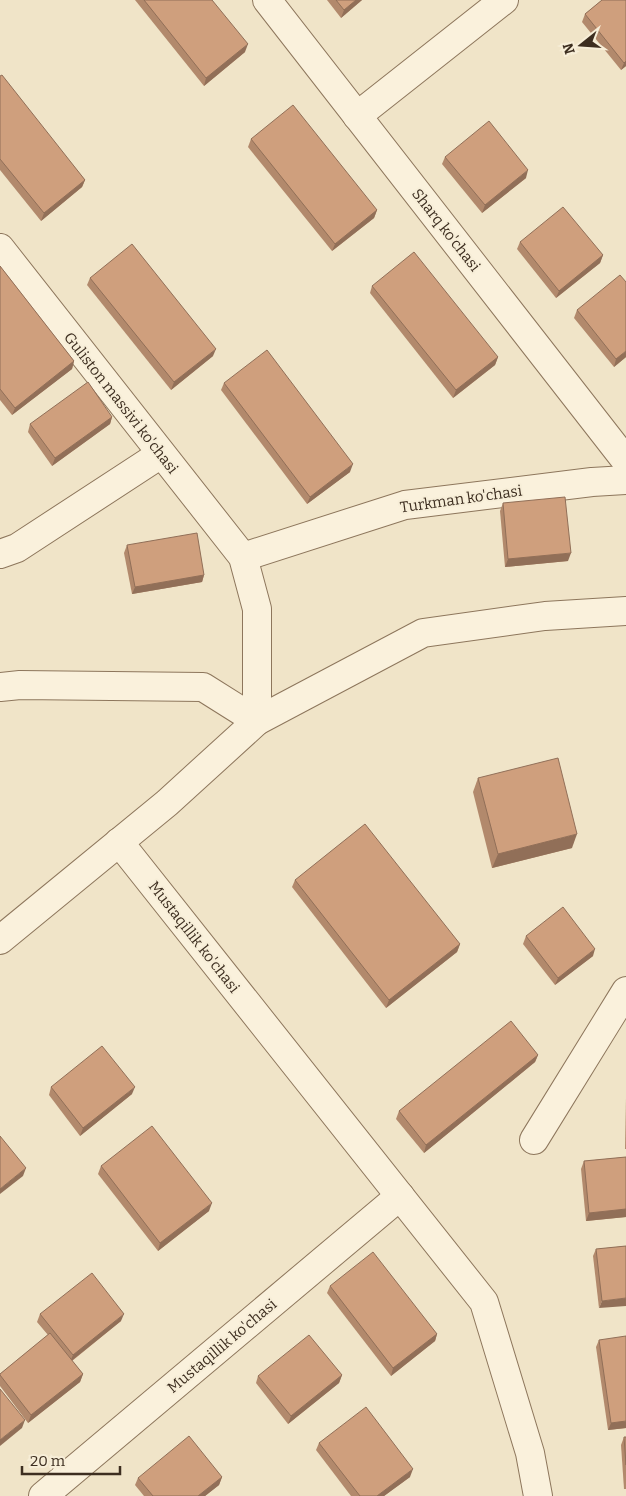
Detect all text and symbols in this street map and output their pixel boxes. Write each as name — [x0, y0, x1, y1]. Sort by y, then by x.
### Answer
north arrow — [556, 20, 606, 70]
text: N — [559, 41, 579, 56]
street label: Sharq ko'chasi — [408, 185, 484, 275]
street label: Guliston massivi ko'chasi — [60, 329, 182, 478]
street label: Turkman ko'chasi — [399, 481, 524, 516]
street label: Mustaqillik ko'chasi — [145, 878, 244, 997]
street label: Mustaqillik ko'chasi — [164, 1295, 281, 1397]
scale bar — [22, 1444, 120, 1476]
text: 20 m — [30, 1452, 66, 1470]

